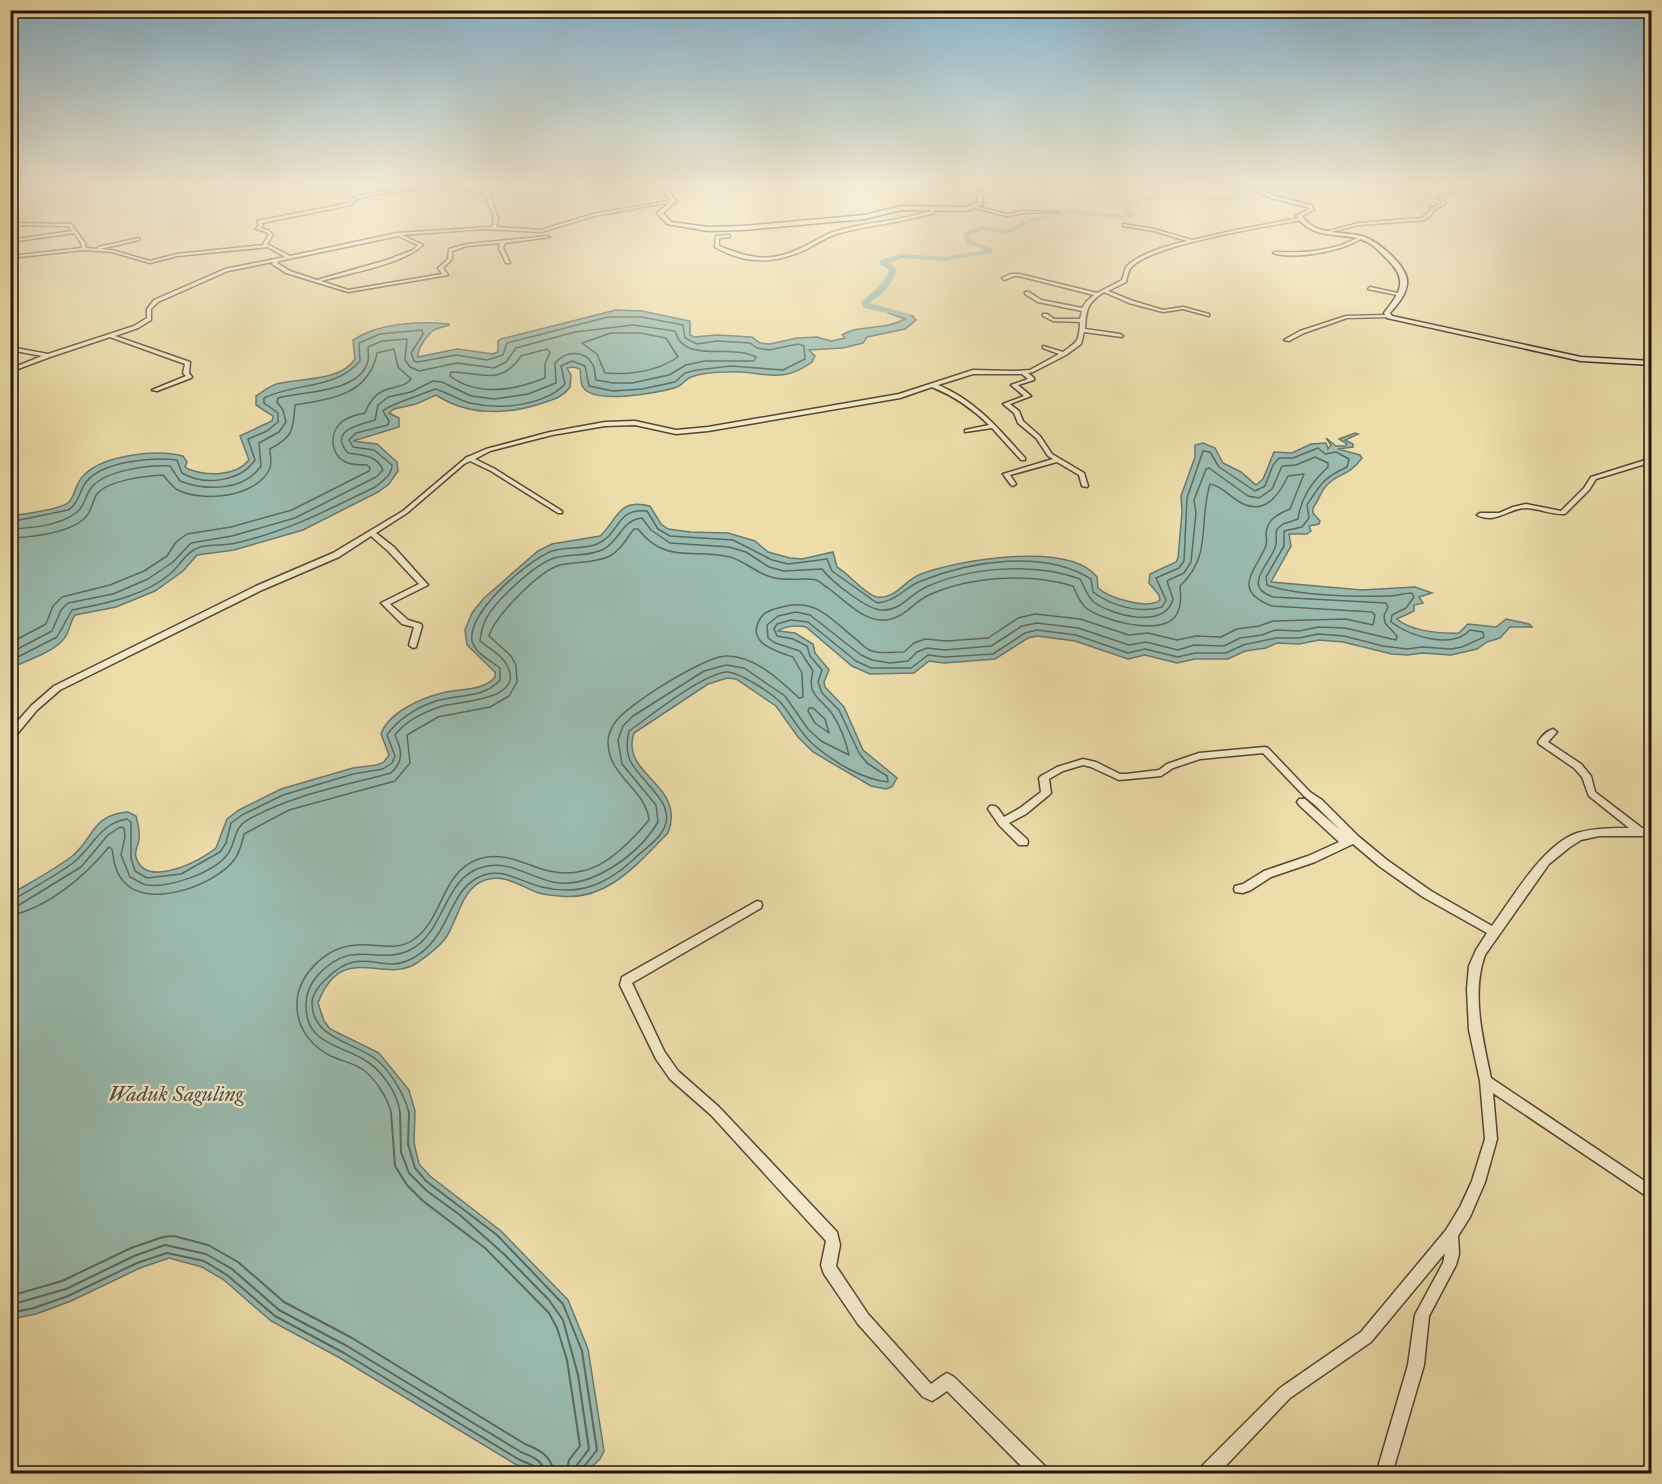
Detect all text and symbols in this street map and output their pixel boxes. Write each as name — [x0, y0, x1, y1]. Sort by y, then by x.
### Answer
water label: Waduk Saguling — [108, 1081, 245, 1107]

